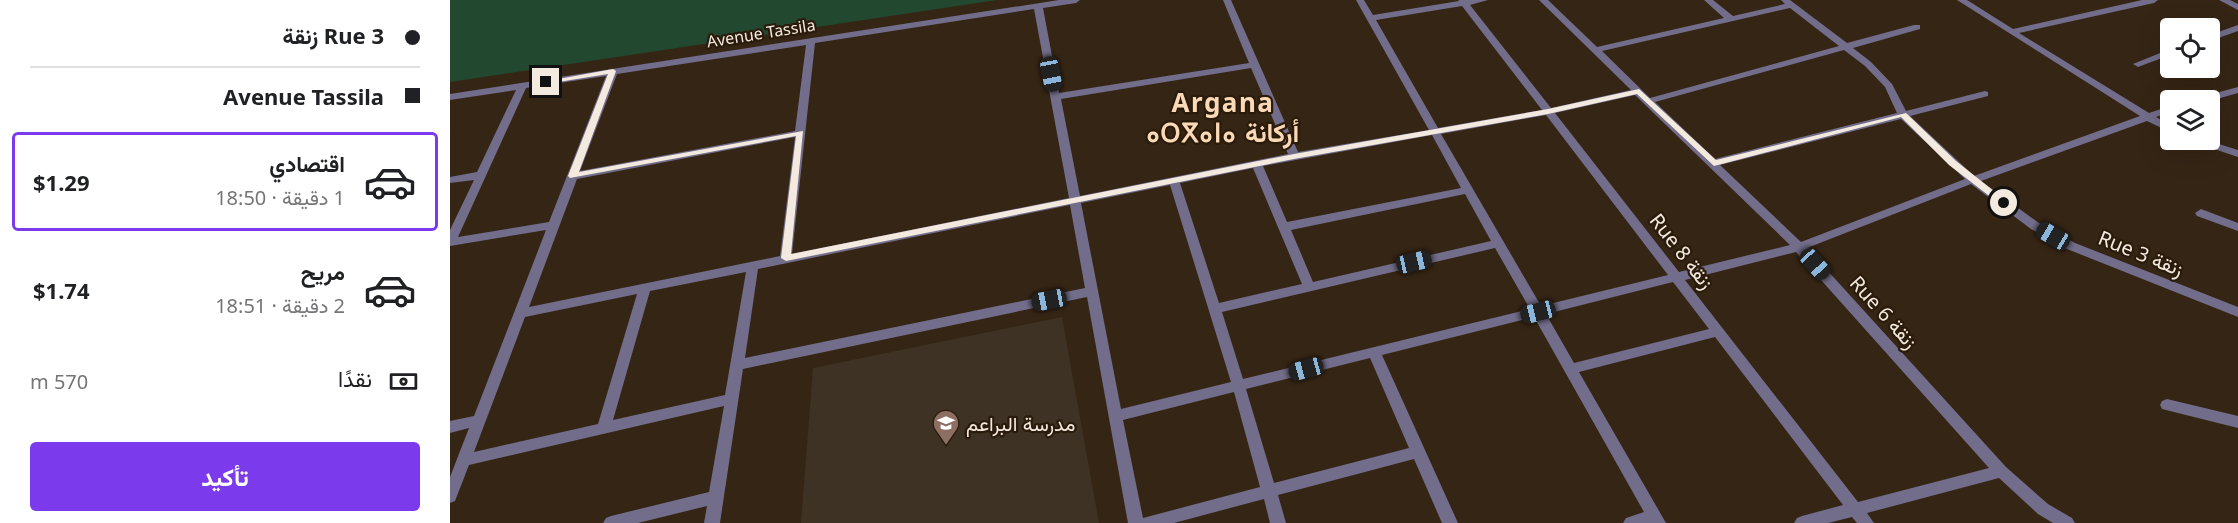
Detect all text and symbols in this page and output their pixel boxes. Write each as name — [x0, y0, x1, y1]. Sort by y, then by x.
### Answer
street label: Avenue Tassila — [705, 14, 817, 52]
map controls — [2160, 18, 2220, 150]
button: locate — [2160, 18, 2220, 78]
text: Rue 3 زنقة — [283, 20, 384, 50]
car — [1039, 55, 1063, 93]
route end — [532, 68, 559, 95]
text: Avenue Tassila — [223, 81, 384, 111]
district label: Argana ⴰⵔⴳⴰⵏⴰ أركانة — [1147, 84, 1299, 150]
button: layers — [2160, 90, 2220, 150]
text: اقتصادي — [269, 148, 345, 178]
icon: car — [363, 155, 417, 209]
text: $1.29 — [33, 167, 90, 197]
text: 1 دقيقة · 18:50 — [215, 184, 345, 211]
route start — [1990, 189, 2017, 216]
street label: Rue 8 زنقة — [1644, 207, 1720, 295]
car — [2033, 219, 2073, 253]
street label: Rue 3 زنقة — [2094, 224, 2188, 282]
car — [1796, 245, 1834, 283]
car — [1394, 249, 1434, 275]
text: مريح — [301, 256, 345, 286]
icon: car — [363, 263, 417, 317]
street label: Rue 6 زنقة — [1844, 270, 1924, 354]
text: $1.74 — [33, 275, 90, 305]
car — [1030, 288, 1068, 312]
text: 2 دقيقة · 18:51 — [215, 292, 345, 319]
car — [1518, 299, 1558, 325]
car — [1286, 356, 1326, 382]
text: نقدًا — [338, 363, 372, 393]
icon: cash — [387, 365, 420, 398]
text: 570 m — [30, 368, 88, 395]
school or university icon: مدرسة البراعم — [931, 408, 961, 446]
place label: مدرسة البراعم — [966, 410, 1075, 437]
button: تأكيد — [30, 442, 420, 511]

